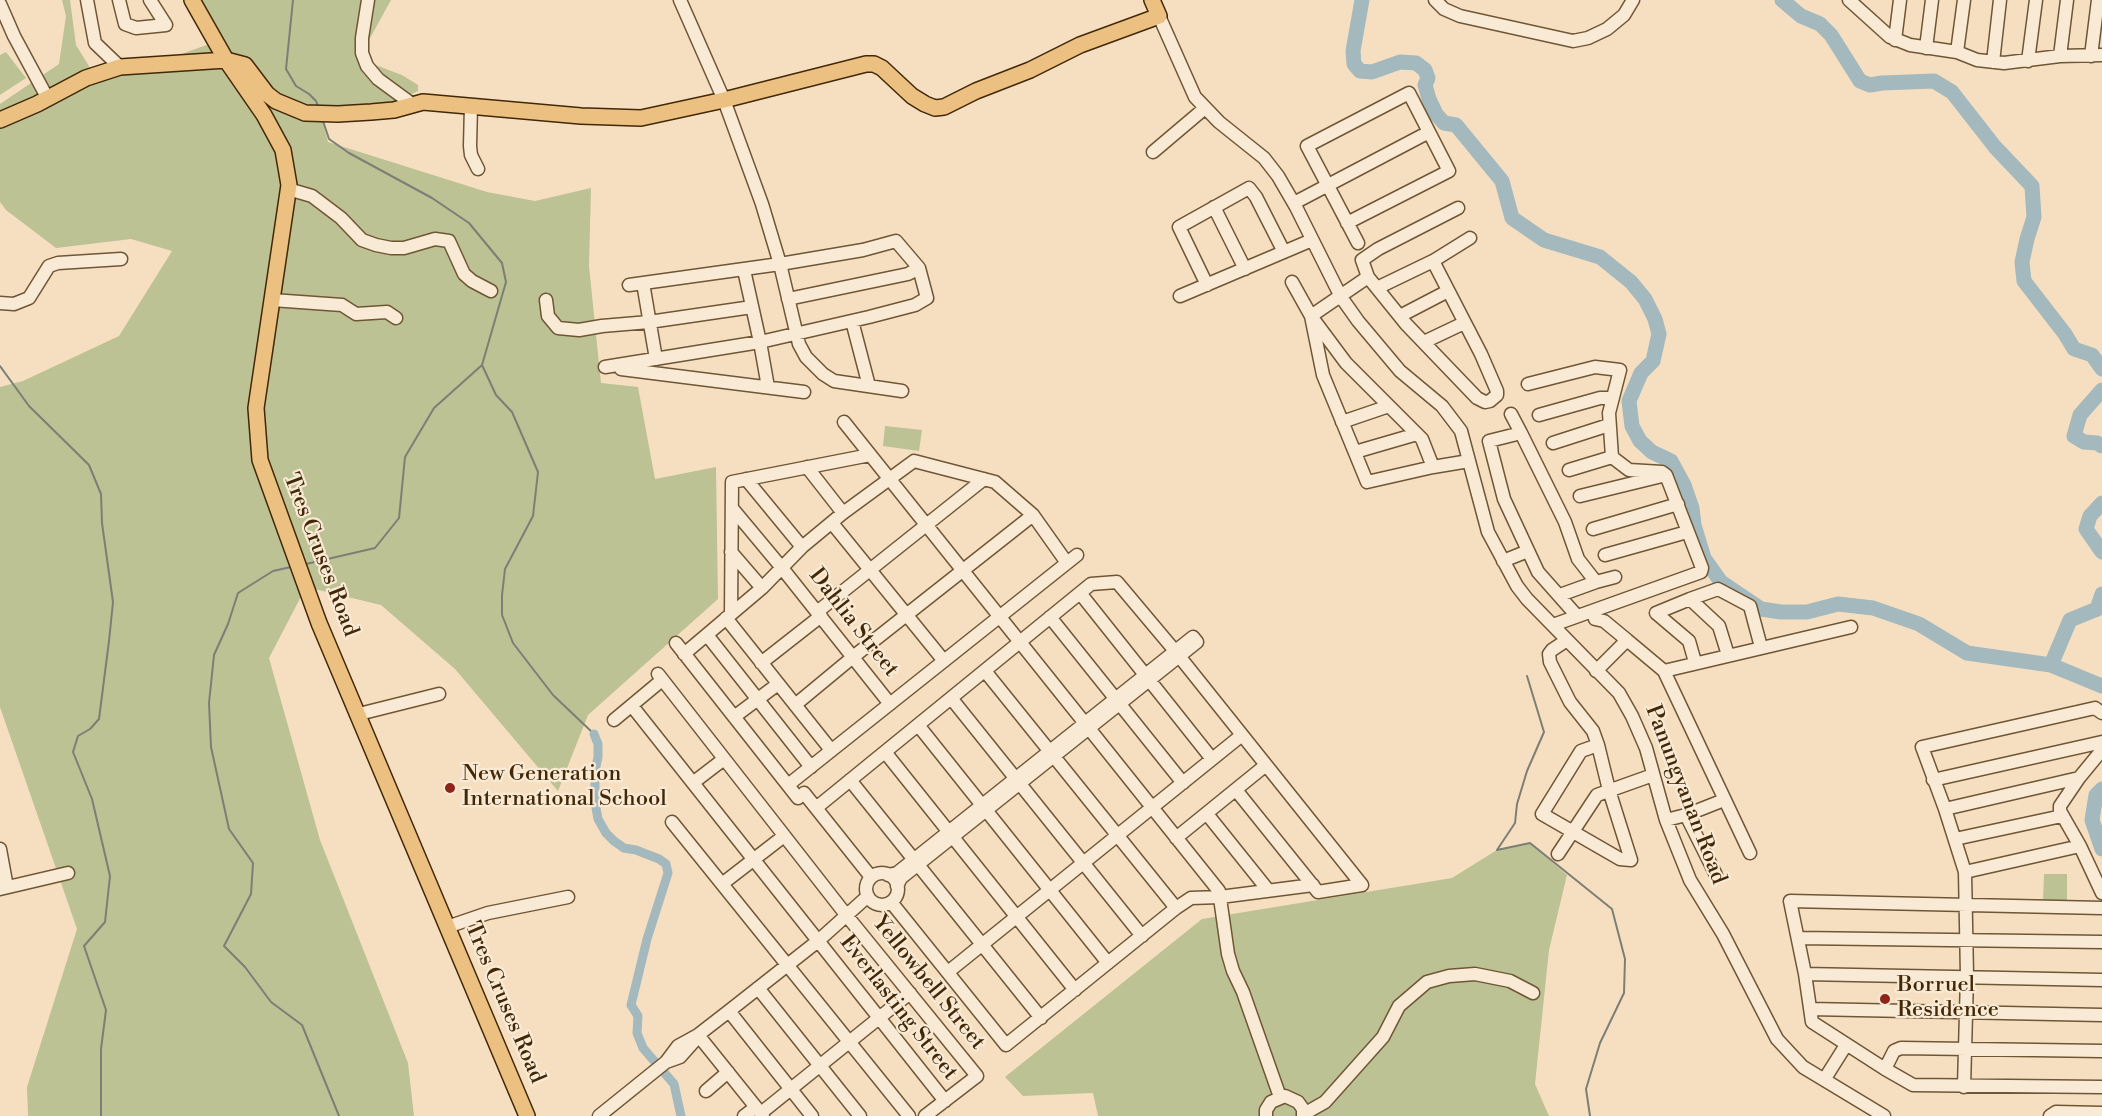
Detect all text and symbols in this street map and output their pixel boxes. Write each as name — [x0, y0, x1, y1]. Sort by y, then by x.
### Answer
street label: Tres Cruses Road — [277, 470, 363, 640]
street label: Dahlia Street — [802, 563, 904, 683]
street label: Panungyanan Road — [1639, 702, 1731, 888]
place label: New Generation International School — [462, 762, 667, 813]
marker: New Generation International School — [443, 781, 457, 795]
street label: Yellowbell Street — [866, 911, 990, 1055]
street label: Tres Cruses Road — [458, 918, 550, 1088]
street label: Everlasting Street — [833, 930, 963, 1086]
place label: Borruel Residence — [1897, 973, 1999, 1024]
marker: Borruel Residence — [1878, 992, 1892, 1006]

